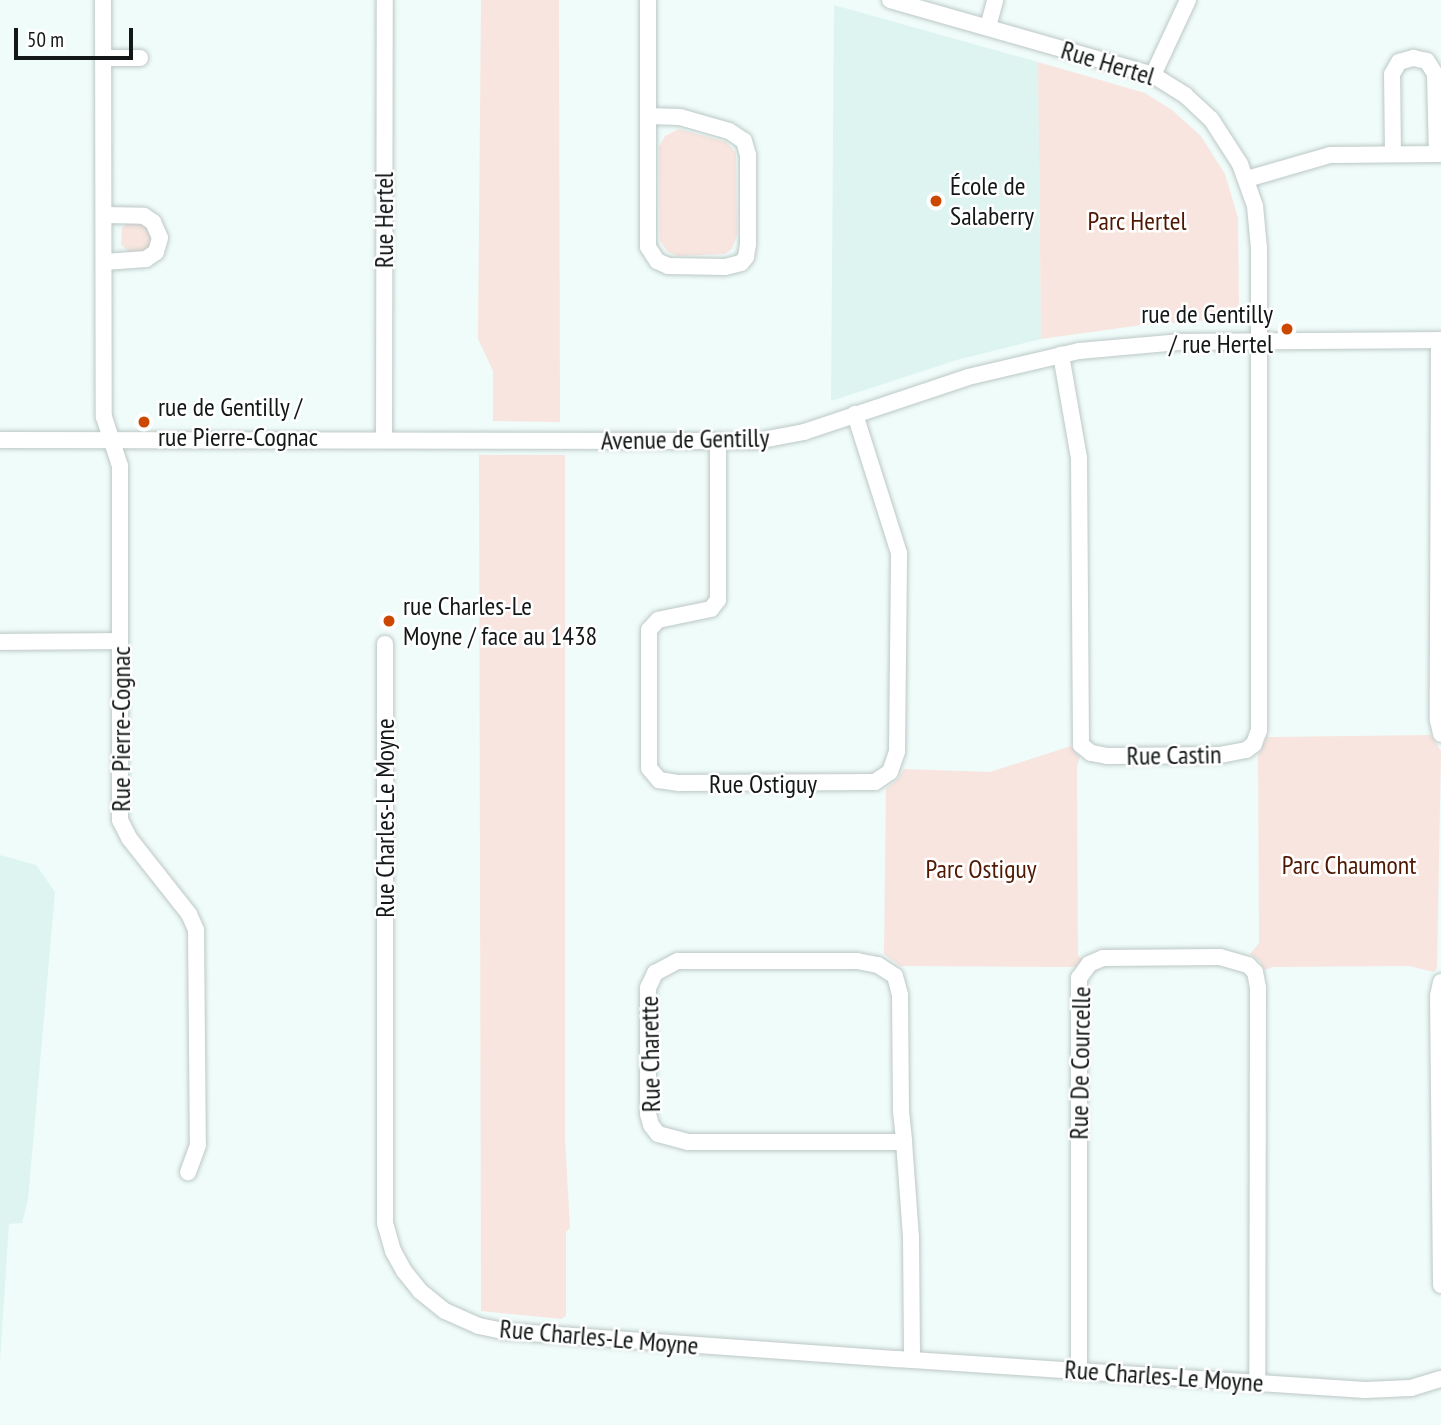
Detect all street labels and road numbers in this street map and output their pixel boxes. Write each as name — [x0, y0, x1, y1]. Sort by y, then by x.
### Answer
street label: Rue Hertel — [1057, 34, 1159, 92]
street label: Rue Hertel — [368, 172, 400, 268]
street label: Avenue de Gentilly — [601, 422, 769, 456]
street label: Rue Pierre-Cognac — [105, 646, 137, 812]
street label: Rue Charles-Le Moyne — [369, 718, 401, 918]
street label: Rue Castin — [1126, 739, 1222, 771]
street label: Rue Ostiguy — [709, 768, 817, 800]
street label: Rue De Courcelle — [1063, 986, 1097, 1140]
street label: Rue Charette — [633, 996, 667, 1112]
street label: Rue Charles-Le Moyne — [498, 1313, 700, 1361]
street label: Rue Charles-Le Moyne — [1063, 1353, 1265, 1399]

